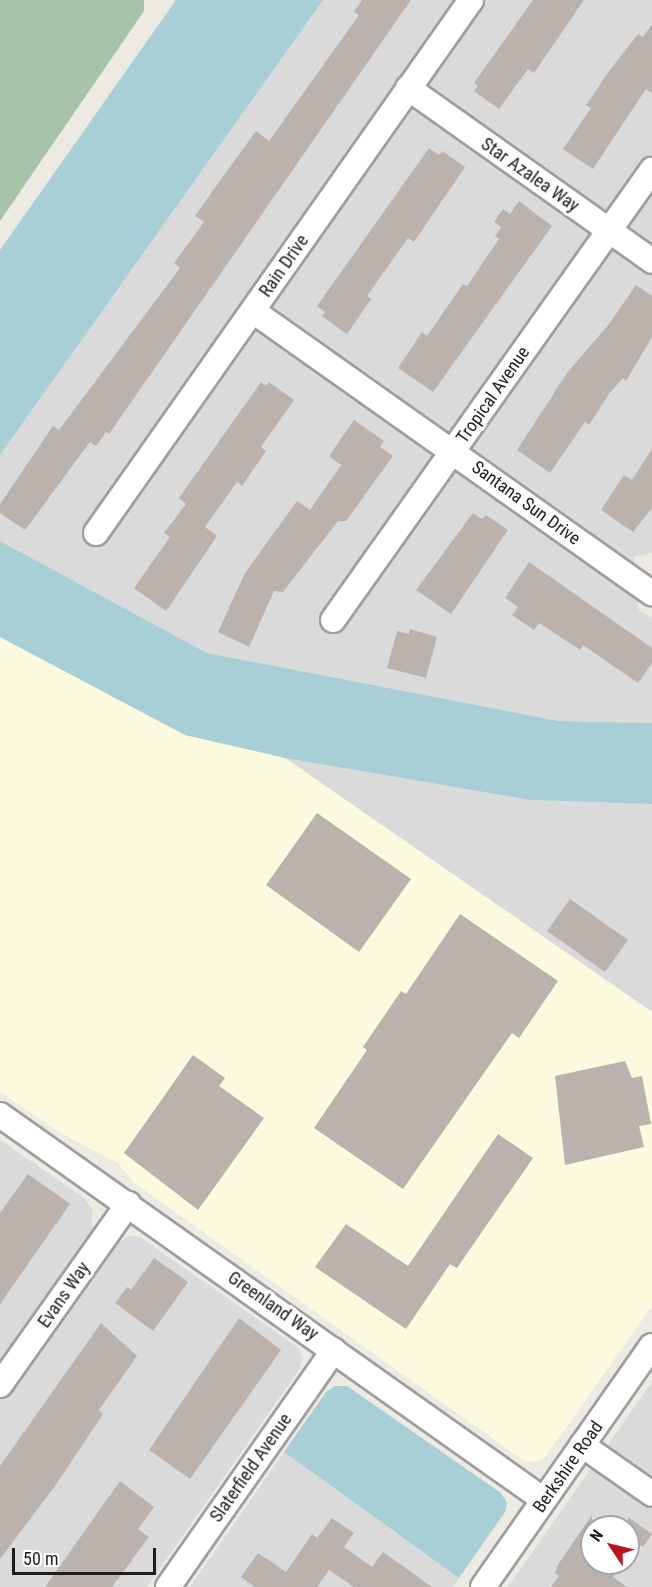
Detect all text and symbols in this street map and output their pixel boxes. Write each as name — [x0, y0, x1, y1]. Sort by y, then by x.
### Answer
street label: Star Azalea Way — [477, 133, 583, 217]
street label: Rain Drive — [255, 231, 313, 301]
street label: Tropical Avenue — [452, 342, 534, 448]
street label: Santana Sun Drive — [468, 456, 584, 550]
street label: Evans Way — [34, 1258, 94, 1332]
street label: Greenland Way — [224, 1267, 322, 1345]
street label: Slaterfield Avenue — [206, 1410, 296, 1526]
street label: Berkshire Road — [528, 1417, 608, 1517]
north arrow — [580, 1515, 640, 1575]
text: N — [586, 1526, 607, 1545]
scale bar — [15, 1536, 159, 1574]
text: 50 m — [23, 1548, 58, 1569]

